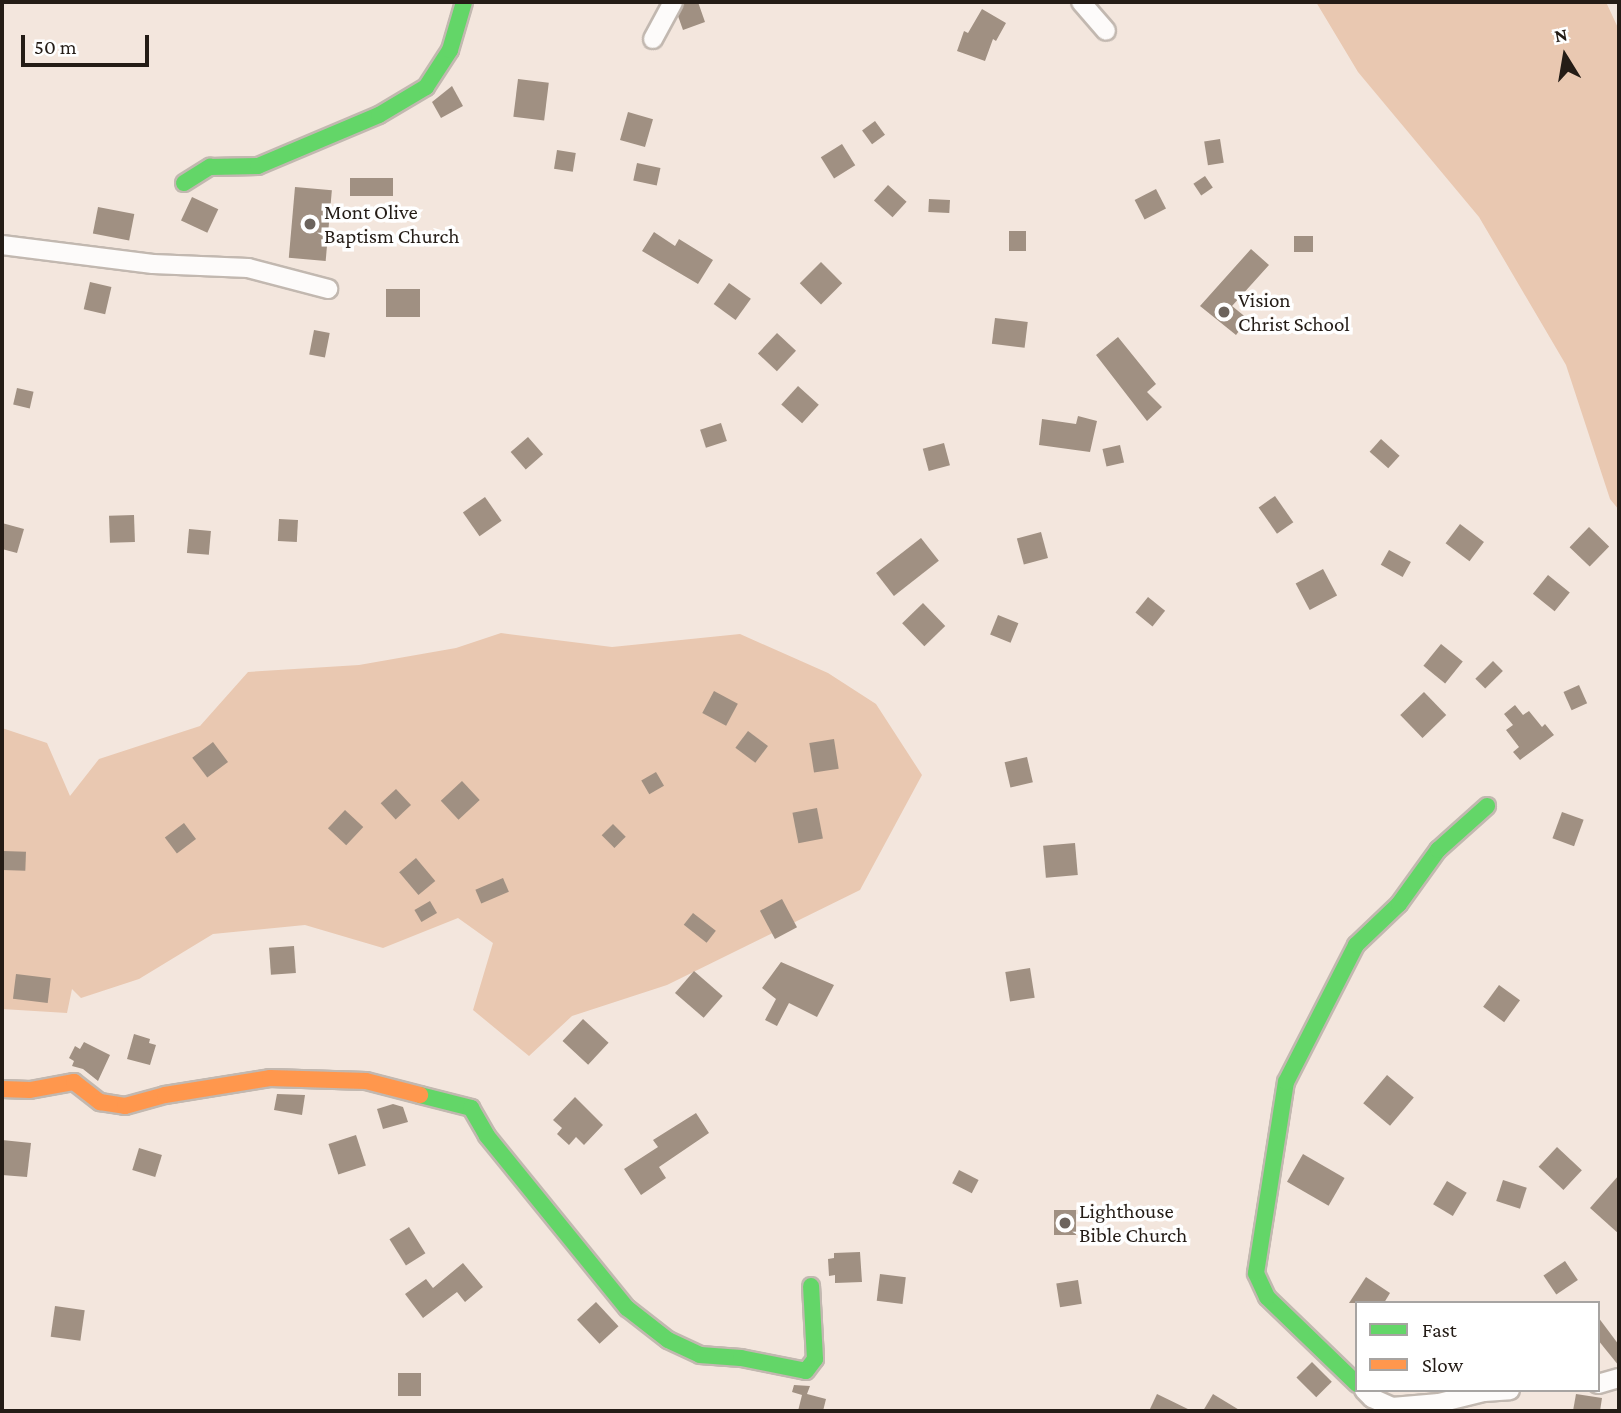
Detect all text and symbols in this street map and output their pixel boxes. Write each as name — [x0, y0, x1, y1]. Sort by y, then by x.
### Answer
scale bar — [24, 21, 152, 65]
north arrow — [1530, 21, 1600, 91]
text: N — [1553, 23, 1569, 46]
text: 50 m — [34, 35, 77, 59]
place label: Mont Olive Baptism Church — [324, 199, 459, 249]
marker: Mont Olive Baptism Church — [302, 216, 318, 232]
place label: Vision Christ School — [1238, 287, 1350, 337]
marker: Vision Christ School — [1216, 304, 1232, 320]
place label: Lighthouse Bible Church — [1079, 1198, 1187, 1248]
marker: Lighthouse Bible Church — [1057, 1215, 1073, 1231]
legend — [1355, 1301, 1600, 1392]
text: Fast — [1422, 1318, 1457, 1342]
text: Slow — [1422, 1353, 1463, 1377]

